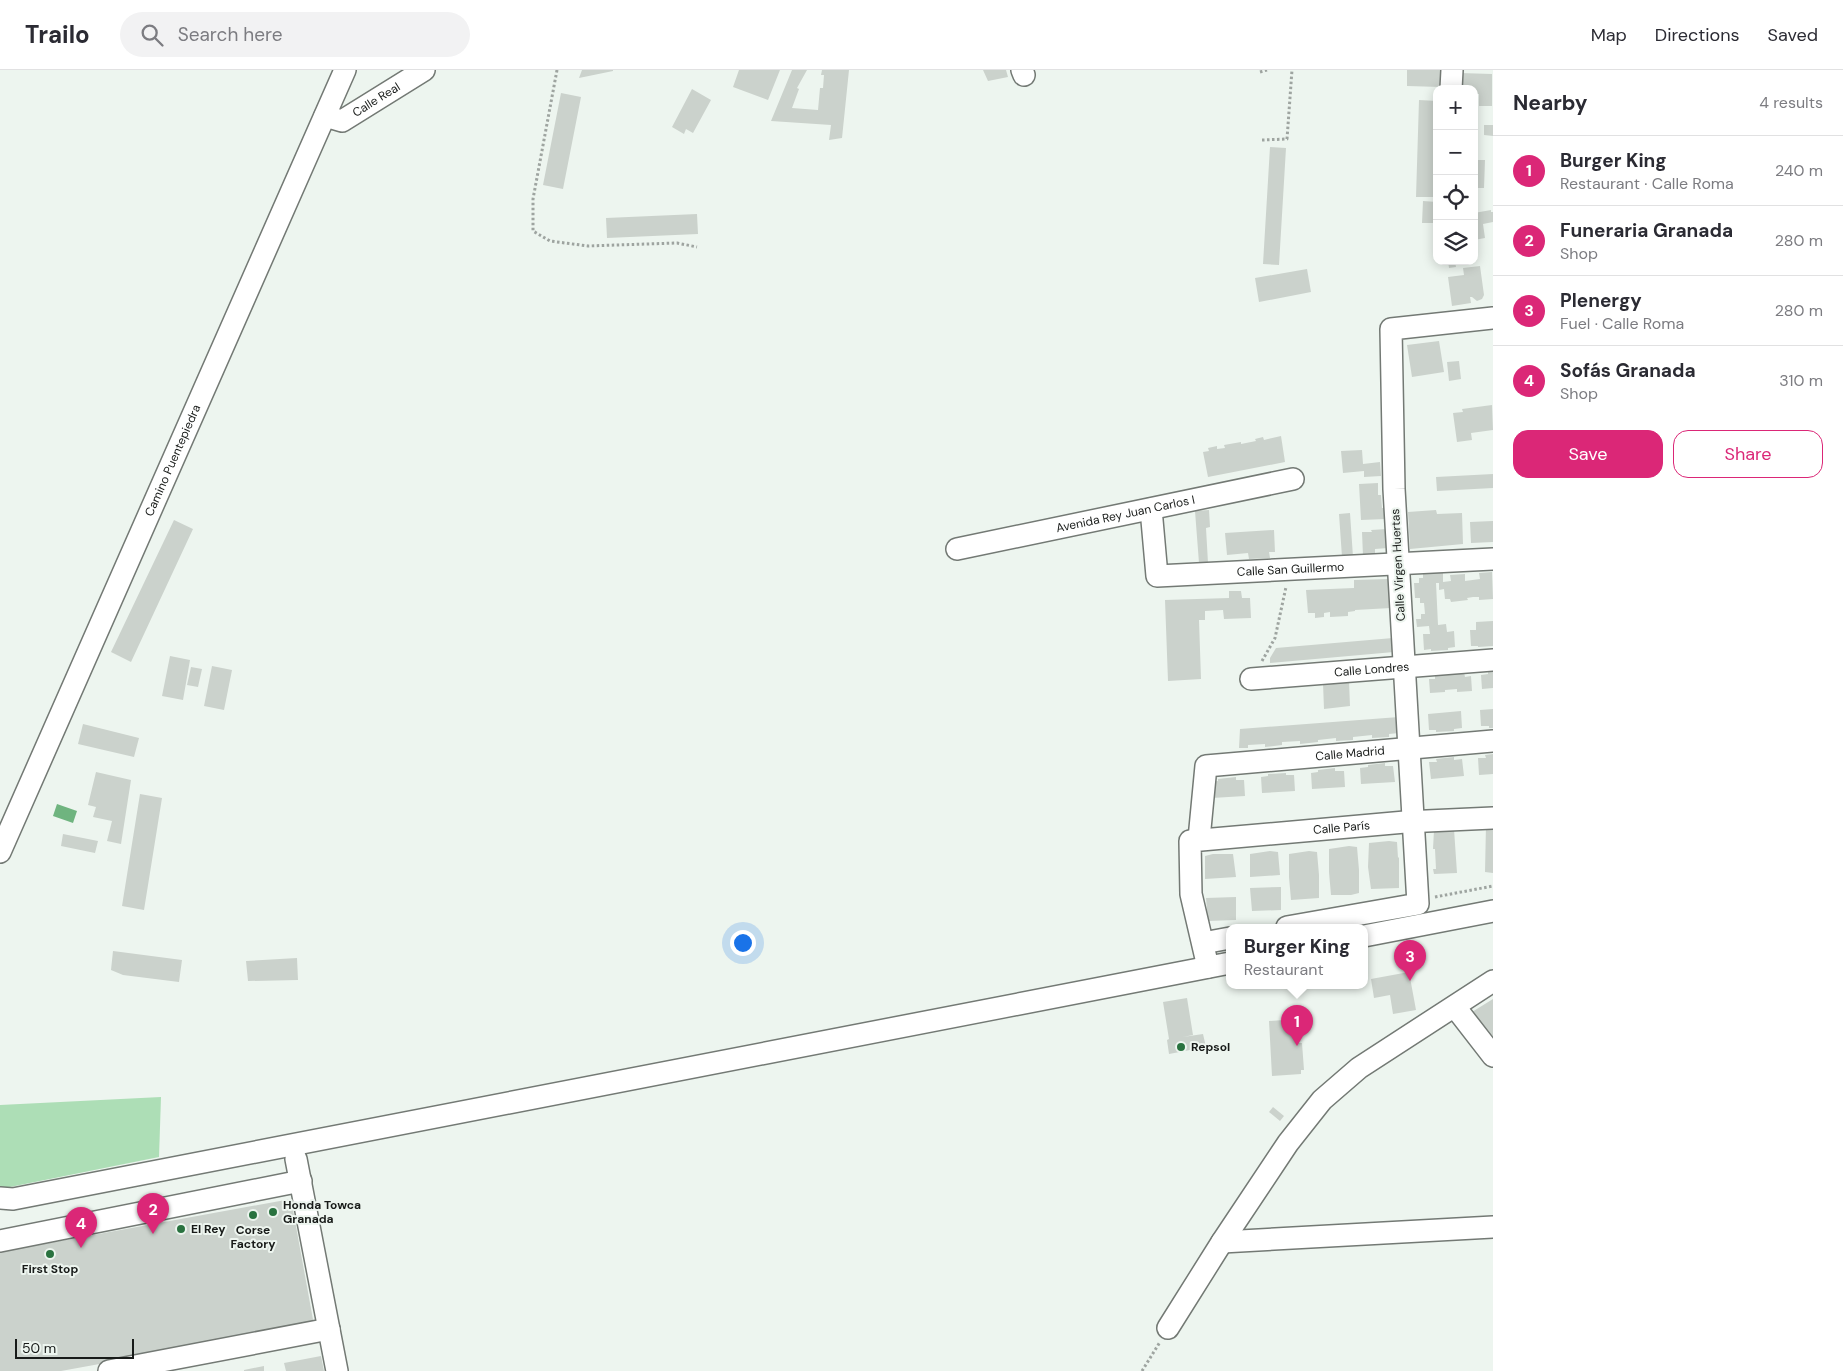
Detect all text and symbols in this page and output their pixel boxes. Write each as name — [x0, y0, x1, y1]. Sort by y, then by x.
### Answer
search box — [120, 12, 470, 57]
text: Trailo — [25, 19, 90, 50]
icon: search — [138, 21, 166, 49]
text: Search here — [178, 22, 283, 47]
text: Map — [1591, 23, 1627, 47]
text: Directions — [1655, 23, 1740, 47]
text: Saved — [1768, 23, 1818, 47]
street label: Calle Real — [349, 79, 403, 121]
map controls — [1433, 85, 1478, 265]
button: + — [1433, 85, 1478, 130]
text: Nearby — [1513, 89, 1587, 117]
text: 4 results — [1759, 92, 1823, 113]
button: − — [1433, 130, 1478, 175]
text: Burger King — [1560, 148, 1667, 173]
text: 1 — [1526, 160, 1532, 181]
text: 240 m — [1775, 160, 1823, 181]
text: Restaurant · Calle Roma — [1560, 173, 1734, 194]
button: locate — [1433, 175, 1478, 220]
text: Funeraria Granada — [1560, 218, 1733, 243]
button: layers — [1433, 220, 1478, 265]
text: 2 — [1524, 230, 1534, 251]
text: 280 m — [1775, 230, 1823, 251]
text: Shop — [1560, 243, 1598, 264]
text: Plenergy — [1560, 288, 1642, 313]
text: 3 — [1524, 300, 1534, 321]
text: 280 m — [1775, 300, 1823, 321]
text: Fuel · Calle Roma — [1560, 313, 1684, 334]
text: Sofás Granada — [1560, 358, 1696, 383]
text: 4 — [1524, 370, 1534, 391]
text: 310 m — [1779, 370, 1823, 391]
text: Shop — [1560, 383, 1598, 404]
street label: Camino Puentepiedra — [141, 402, 204, 519]
button: Save — [1513, 430, 1663, 478]
button: Share — [1673, 430, 1823, 478]
street label: Avenida Rey Juan Carlos I — [1054, 492, 1196, 536]
street label: Calle Virgen Huertas — [1387, 508, 1409, 622]
street label: Calle San Guillermo — [1236, 559, 1345, 580]
street label: Calle Londres — [1333, 659, 1410, 680]
street label: Calle Madrid — [1315, 742, 1385, 764]
street label: Calle París — [1312, 817, 1371, 838]
popup — [1226, 924, 1368, 989]
your location — [730, 930, 756, 956]
text: Burger King — [1244, 934, 1350, 959]
pin: 3 — [1394, 940, 1426, 981]
text: Restaurant — [1244, 959, 1324, 980]
pin: 1 — [1281, 1005, 1313, 1046]
place label: Repsol — [1191, 1039, 1230, 1055]
marker: Repsol — [1175, 1041, 1187, 1053]
pin: 2 — [137, 1193, 169, 1234]
place label: Honda Towca Granada — [283, 1197, 361, 1227]
marker: Honda Towca Granada — [267, 1206, 279, 1218]
pin: 4 — [65, 1207, 97, 1248]
marker: Corse Factory — [247, 1209, 259, 1221]
place label: El Rey — [191, 1221, 226, 1237]
place label: Corse Factory — [231, 1222, 276, 1252]
marker: El Rey — [175, 1223, 187, 1235]
marker: First Stop — [44, 1248, 56, 1260]
place label: First Stop — [22, 1261, 78, 1277]
scale bar — [15, 1336, 134, 1359]
text: 50 m — [22, 1339, 56, 1357]

